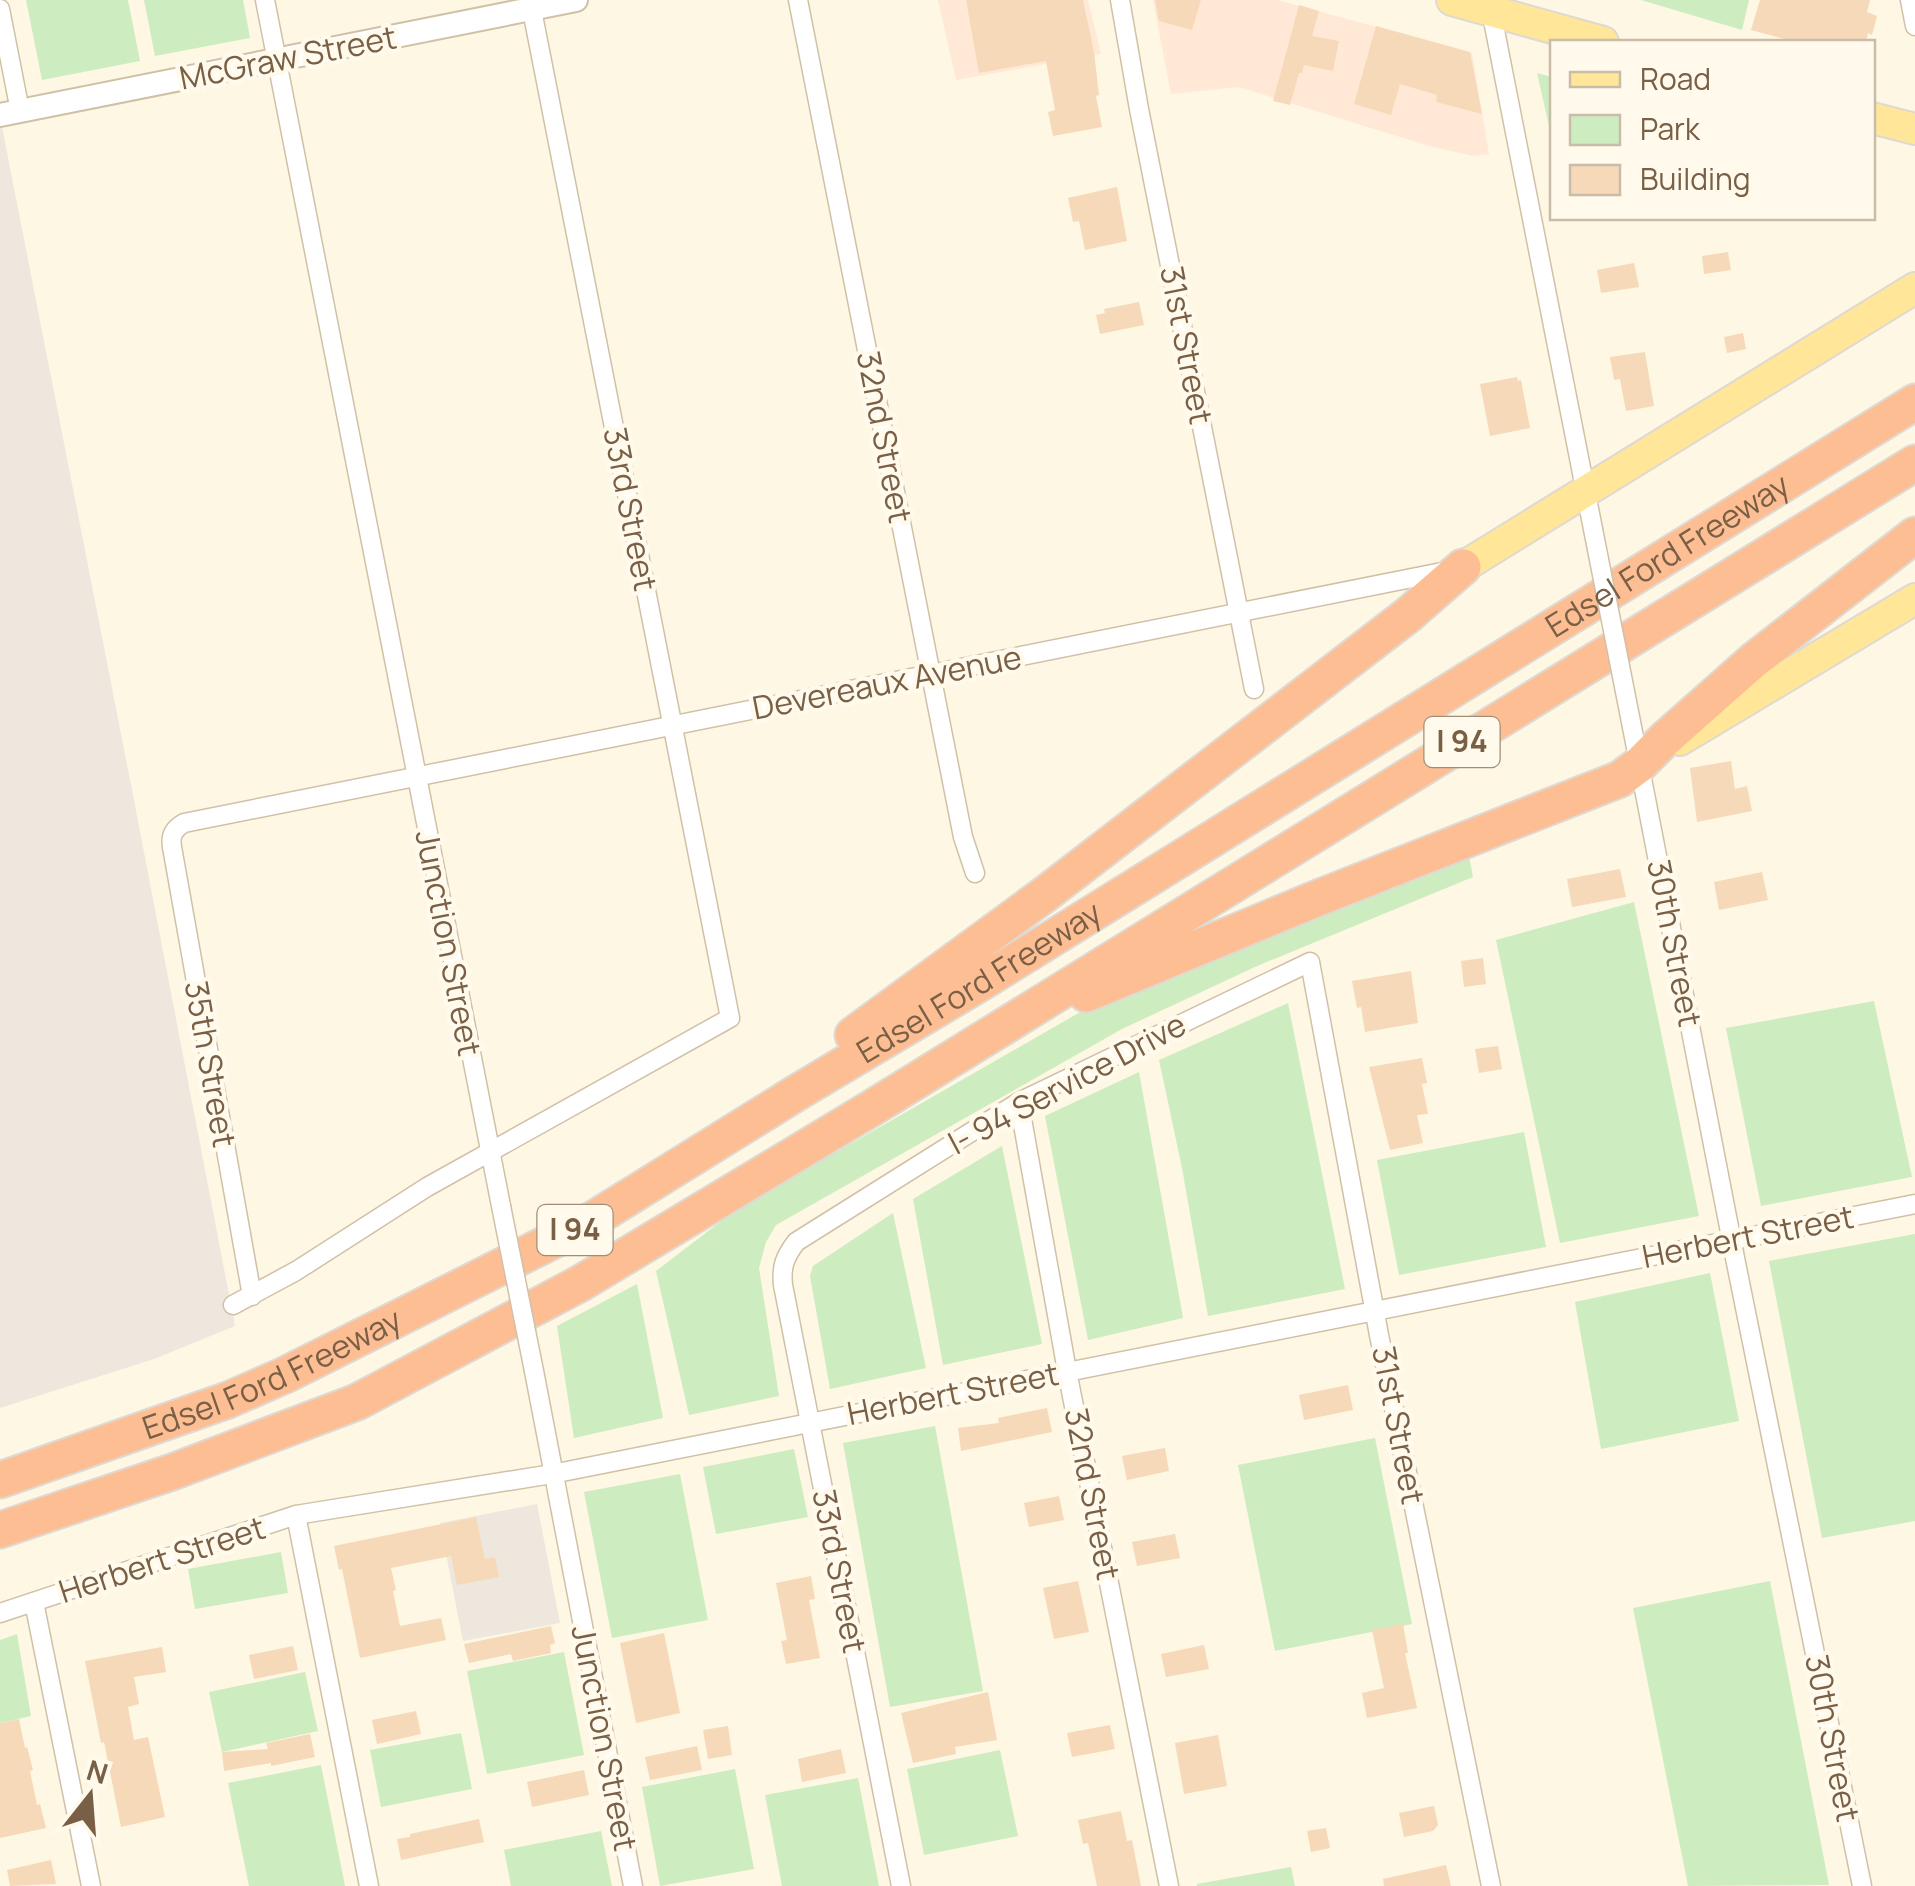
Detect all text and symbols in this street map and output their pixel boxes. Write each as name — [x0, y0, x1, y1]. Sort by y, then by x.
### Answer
street label: McGraw Street — [176, 14, 400, 100]
legend — [1550, 40, 1875, 220]
text: Road — [1640, 58, 1711, 99]
text: Park — [1640, 108, 1701, 149]
text: Building — [1640, 158, 1751, 199]
street label: 31st Street — [1150, 262, 1224, 428]
street label: 32nd Street — [847, 347, 923, 527]
street label: 33rd Street — [594, 423, 668, 594]
street label: Edsel Ford Freeway — [1537, 462, 1797, 647]
street label: Devereaux Avenue — [749, 634, 1025, 730]
road number: I 94 — [1424, 717, 1500, 767]
street label: Junction Street — [406, 826, 492, 1059]
street label: 30th Street — [1637, 855, 1713, 1030]
street label: Edsel Ford Freeway — [848, 890, 1109, 1073]
street label: 35th Street — [175, 977, 247, 1151]
street label: I- 94 Service Drive — [940, 1002, 1193, 1164]
street label: Herbert Street — [1638, 1194, 1857, 1278]
road number: I 94 — [538, 1205, 612, 1255]
street label: Edsel Ford Freeway — [136, 1297, 409, 1449]
street label: 31st Street — [1362, 1342, 1436, 1508]
street label: Herbert Street — [843, 1351, 1062, 1435]
street label: 32nd Street — [1055, 1404, 1131, 1584]
street label: 33rd Street — [803, 1485, 877, 1656]
street label: Herbert Street — [53, 1505, 271, 1613]
street label: Junction Street — [562, 1621, 648, 1854]
street label: 30th Street — [1795, 1650, 1871, 1825]
north arrow — [40, 1746, 140, 1846]
text: N — [82, 1750, 113, 1792]

